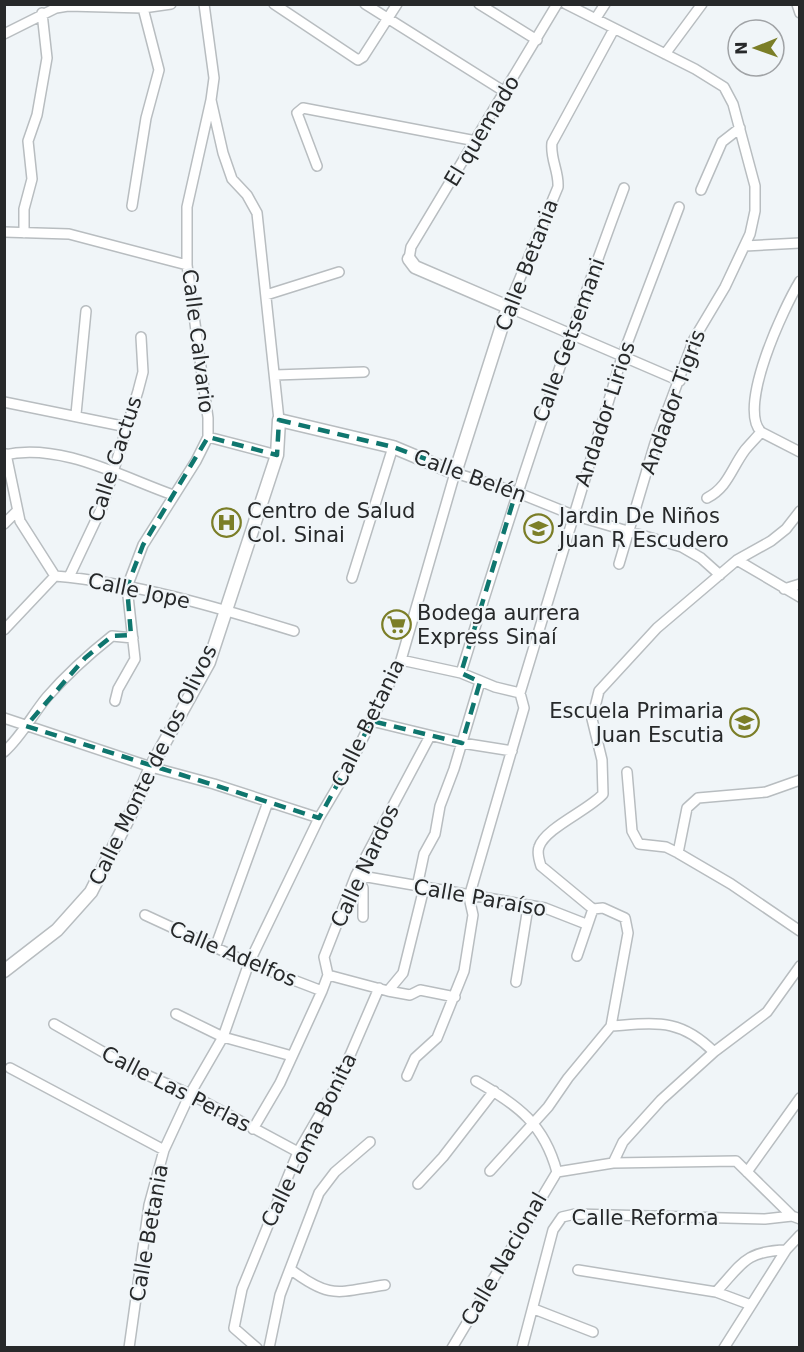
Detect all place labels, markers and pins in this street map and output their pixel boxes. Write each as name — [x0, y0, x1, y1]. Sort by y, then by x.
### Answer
place label: Centro de Salud Col. Sinai — [247, 499, 415, 547]
place label: Jardin De Niños Juan R Escudero — [557, 504, 729, 552]
hospital icon: Centro de Salud Col. Sinai — [210, 507, 242, 539]
school or university icon: Jardin De Niños Juan R Escudero — [522, 512, 554, 544]
place label: Bodega aurrera Express Sinaí — [417, 601, 580, 649]
supermarket icon: Bodega aurrera Express Sinaí — [380, 609, 412, 641]
place label: Escuela Primaria Juan Escutia — [549, 699, 724, 747]
school or university icon: Escuela Primaria Juan Escutia — [729, 707, 761, 739]

